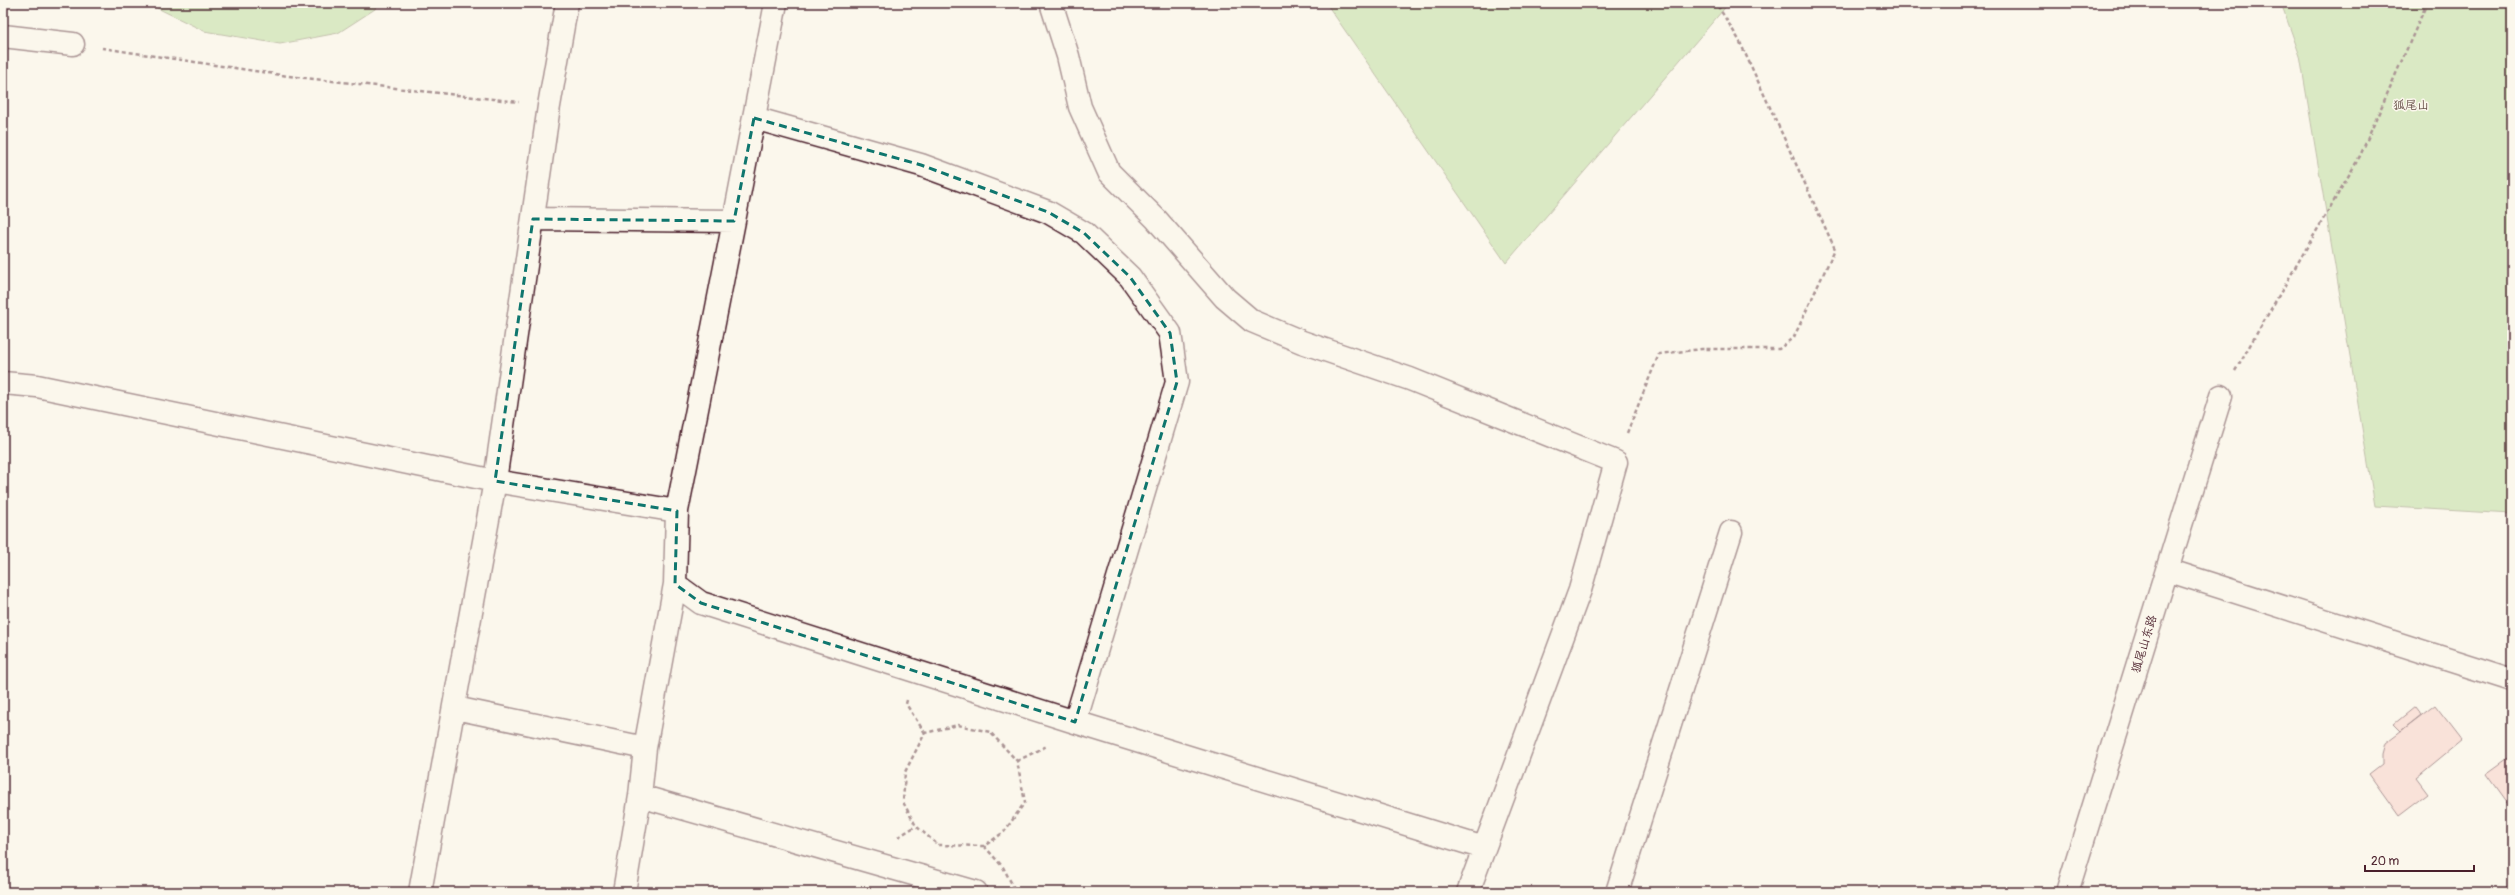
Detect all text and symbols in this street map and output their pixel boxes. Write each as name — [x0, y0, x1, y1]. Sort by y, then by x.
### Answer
park label: 狐尾山 — [2393, 98, 2429, 113]
street label: 狐尾山东路 — [2129, 613, 2160, 675]
scale bar — [2365, 847, 2474, 873]
text: 20 m — [2371, 854, 2400, 869]

